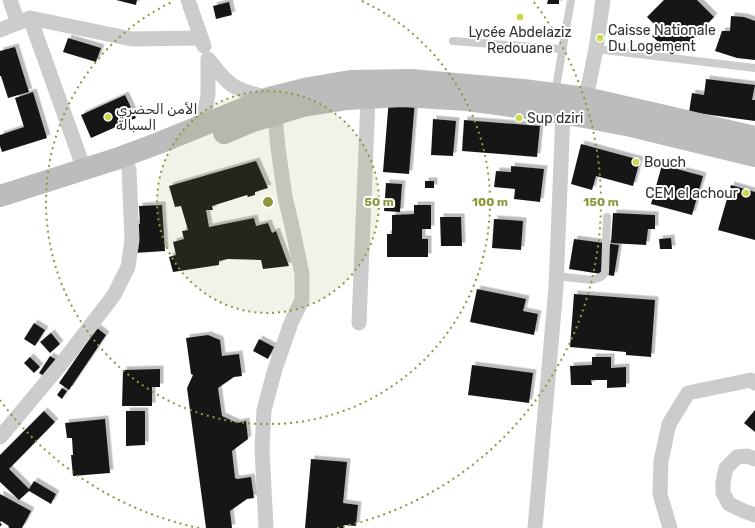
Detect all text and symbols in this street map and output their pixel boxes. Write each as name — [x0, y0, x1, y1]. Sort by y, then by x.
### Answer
marker: Lycée Abdelaziz Redouane — [515, 12, 525, 22]
place label: Caisse Nationale Du Logement — [608, 22, 716, 55]
place label: Lycée Abdelaziz Redouane — [468, 24, 572, 57]
marker: Caisse Nationale Du Logement — [595, 33, 605, 43]
place label: الأمن الحضري السبالة — [116, 101, 197, 134]
place label: Sup dziri — [527, 110, 583, 127]
marker: الأمن الحضري السبالة — [103, 112, 113, 122]
marker: Sup dziri — [514, 113, 524, 123]
place label: Bouch — [644, 154, 686, 171]
marker: Bouch — [631, 157, 641, 167]
place label: CEM el achour — [645, 185, 739, 202]
marker: CEM el achour — [741, 188, 751, 198]
centre of rings — [261, 195, 275, 209]
text: 50 m — [364, 195, 394, 209]
text: 100 m — [472, 195, 508, 209]
text: 150 m — [583, 195, 619, 209]

